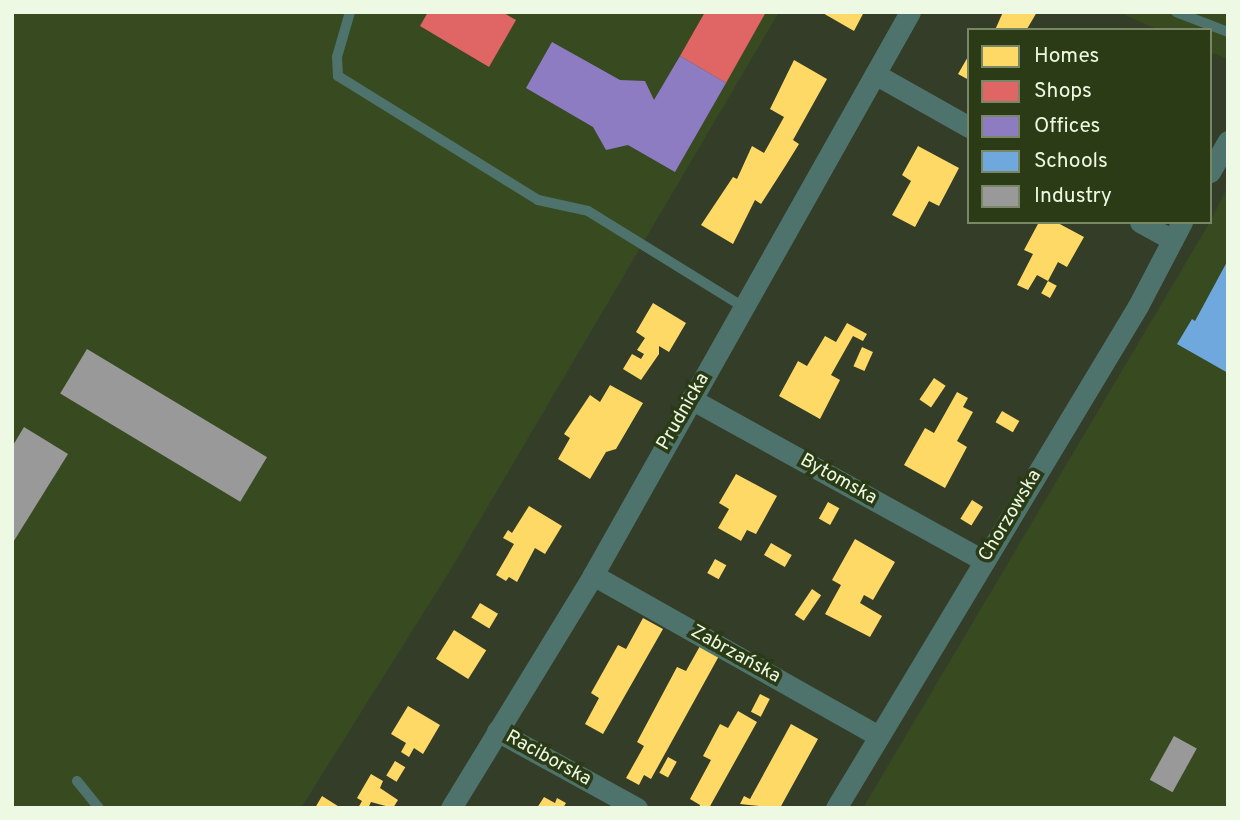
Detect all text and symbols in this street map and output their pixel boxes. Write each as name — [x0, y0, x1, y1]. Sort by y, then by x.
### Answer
legend — [967, 28, 1212, 224]
text: Homes — [1034, 43, 1099, 70]
text: Shops — [1034, 78, 1092, 105]
text: Offices — [1034, 113, 1100, 140]
text: Schools — [1034, 148, 1108, 175]
text: Industry — [1034, 183, 1112, 210]
street label: Prudnicka — [653, 369, 715, 455]
street label: Bytomska — [796, 450, 880, 510]
street label: Chorzowska — [975, 466, 1047, 566]
street label: Zabrzańska — [686, 621, 784, 689]
street label: Raciborska — [501, 726, 595, 792]

